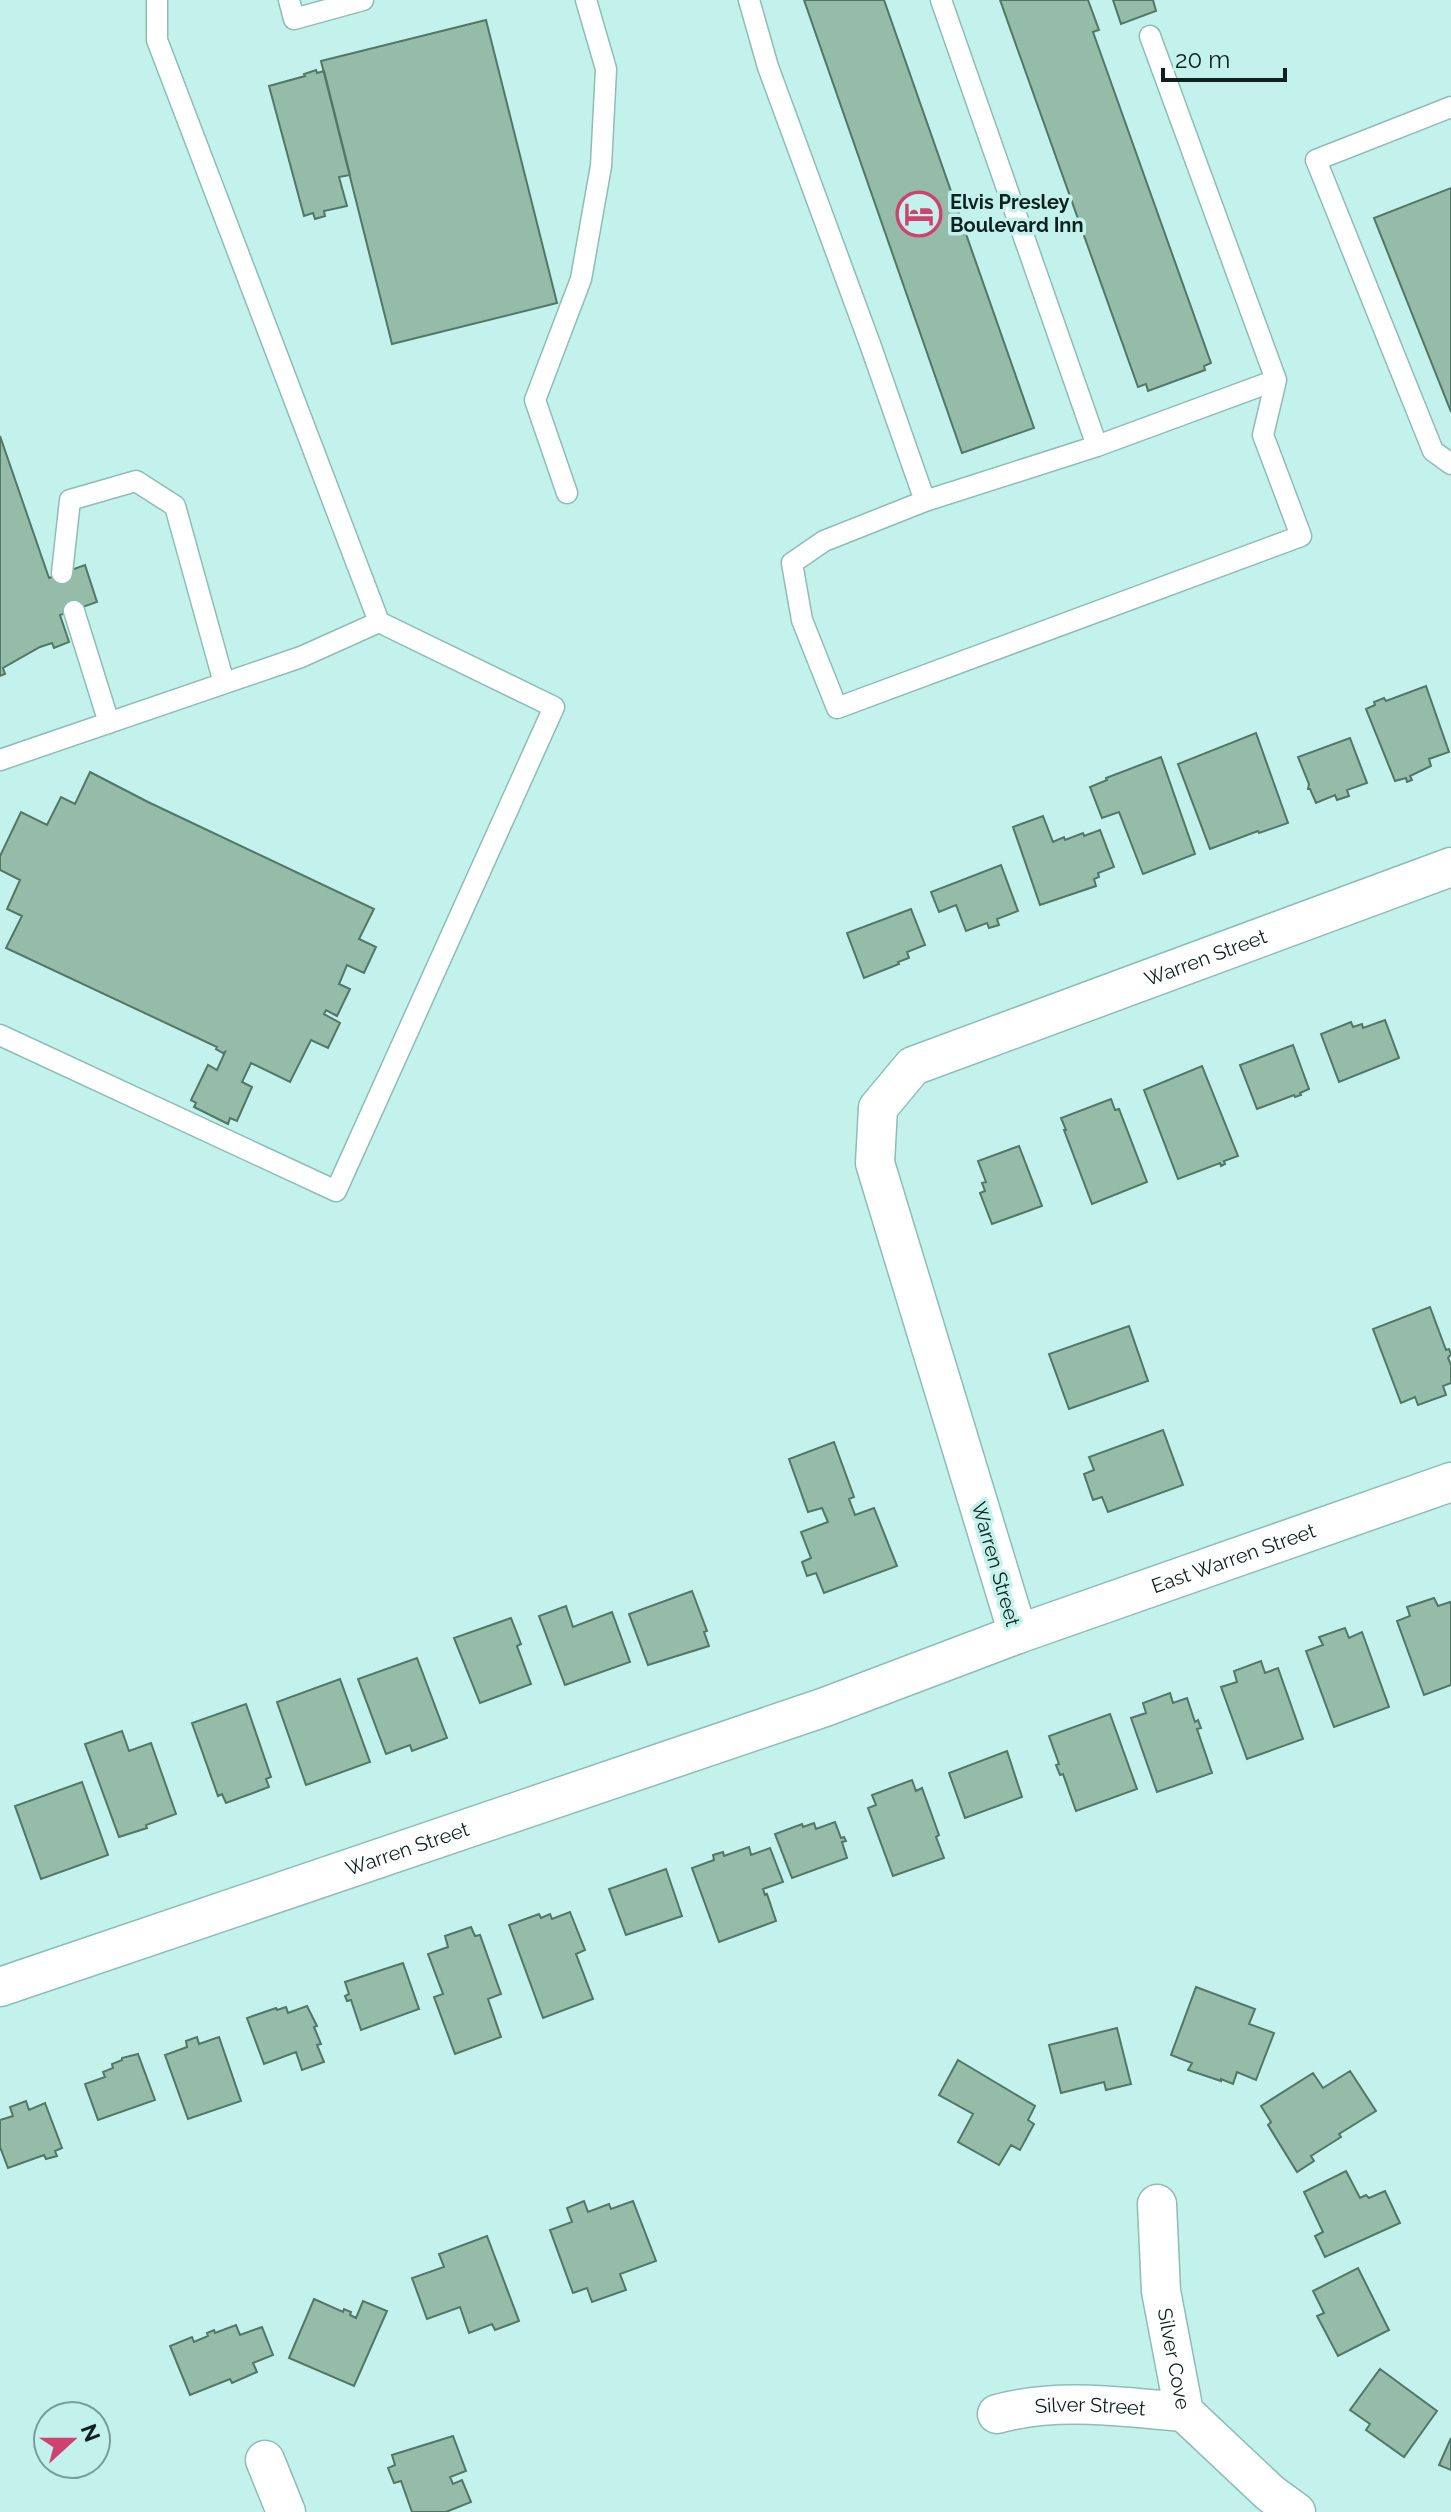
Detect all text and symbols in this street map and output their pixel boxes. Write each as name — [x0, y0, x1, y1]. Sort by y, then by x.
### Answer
scale bar — [1163, 32, 1285, 82]
text: 20 m — [1175, 45, 1230, 74]
hotel icon: Elvis Presley Boulevard Inn — [895, 190, 943, 238]
place label: Elvis Presley Boulevard Inn — [950, 190, 1084, 237]
street label: Warren Street — [1141, 924, 1270, 991]
street label: Warren Street — [967, 1499, 1025, 1629]
street label: East Warren Street — [1148, 1518, 1319, 1598]
street label: Warren Street — [342, 1817, 472, 1881]
street label: Silver Cove — [1152, 2306, 1195, 2412]
street label: Silver Street — [1034, 2392, 1147, 2421]
north arrow — [32, 2400, 112, 2480]
text: N — [76, 2420, 106, 2445]

